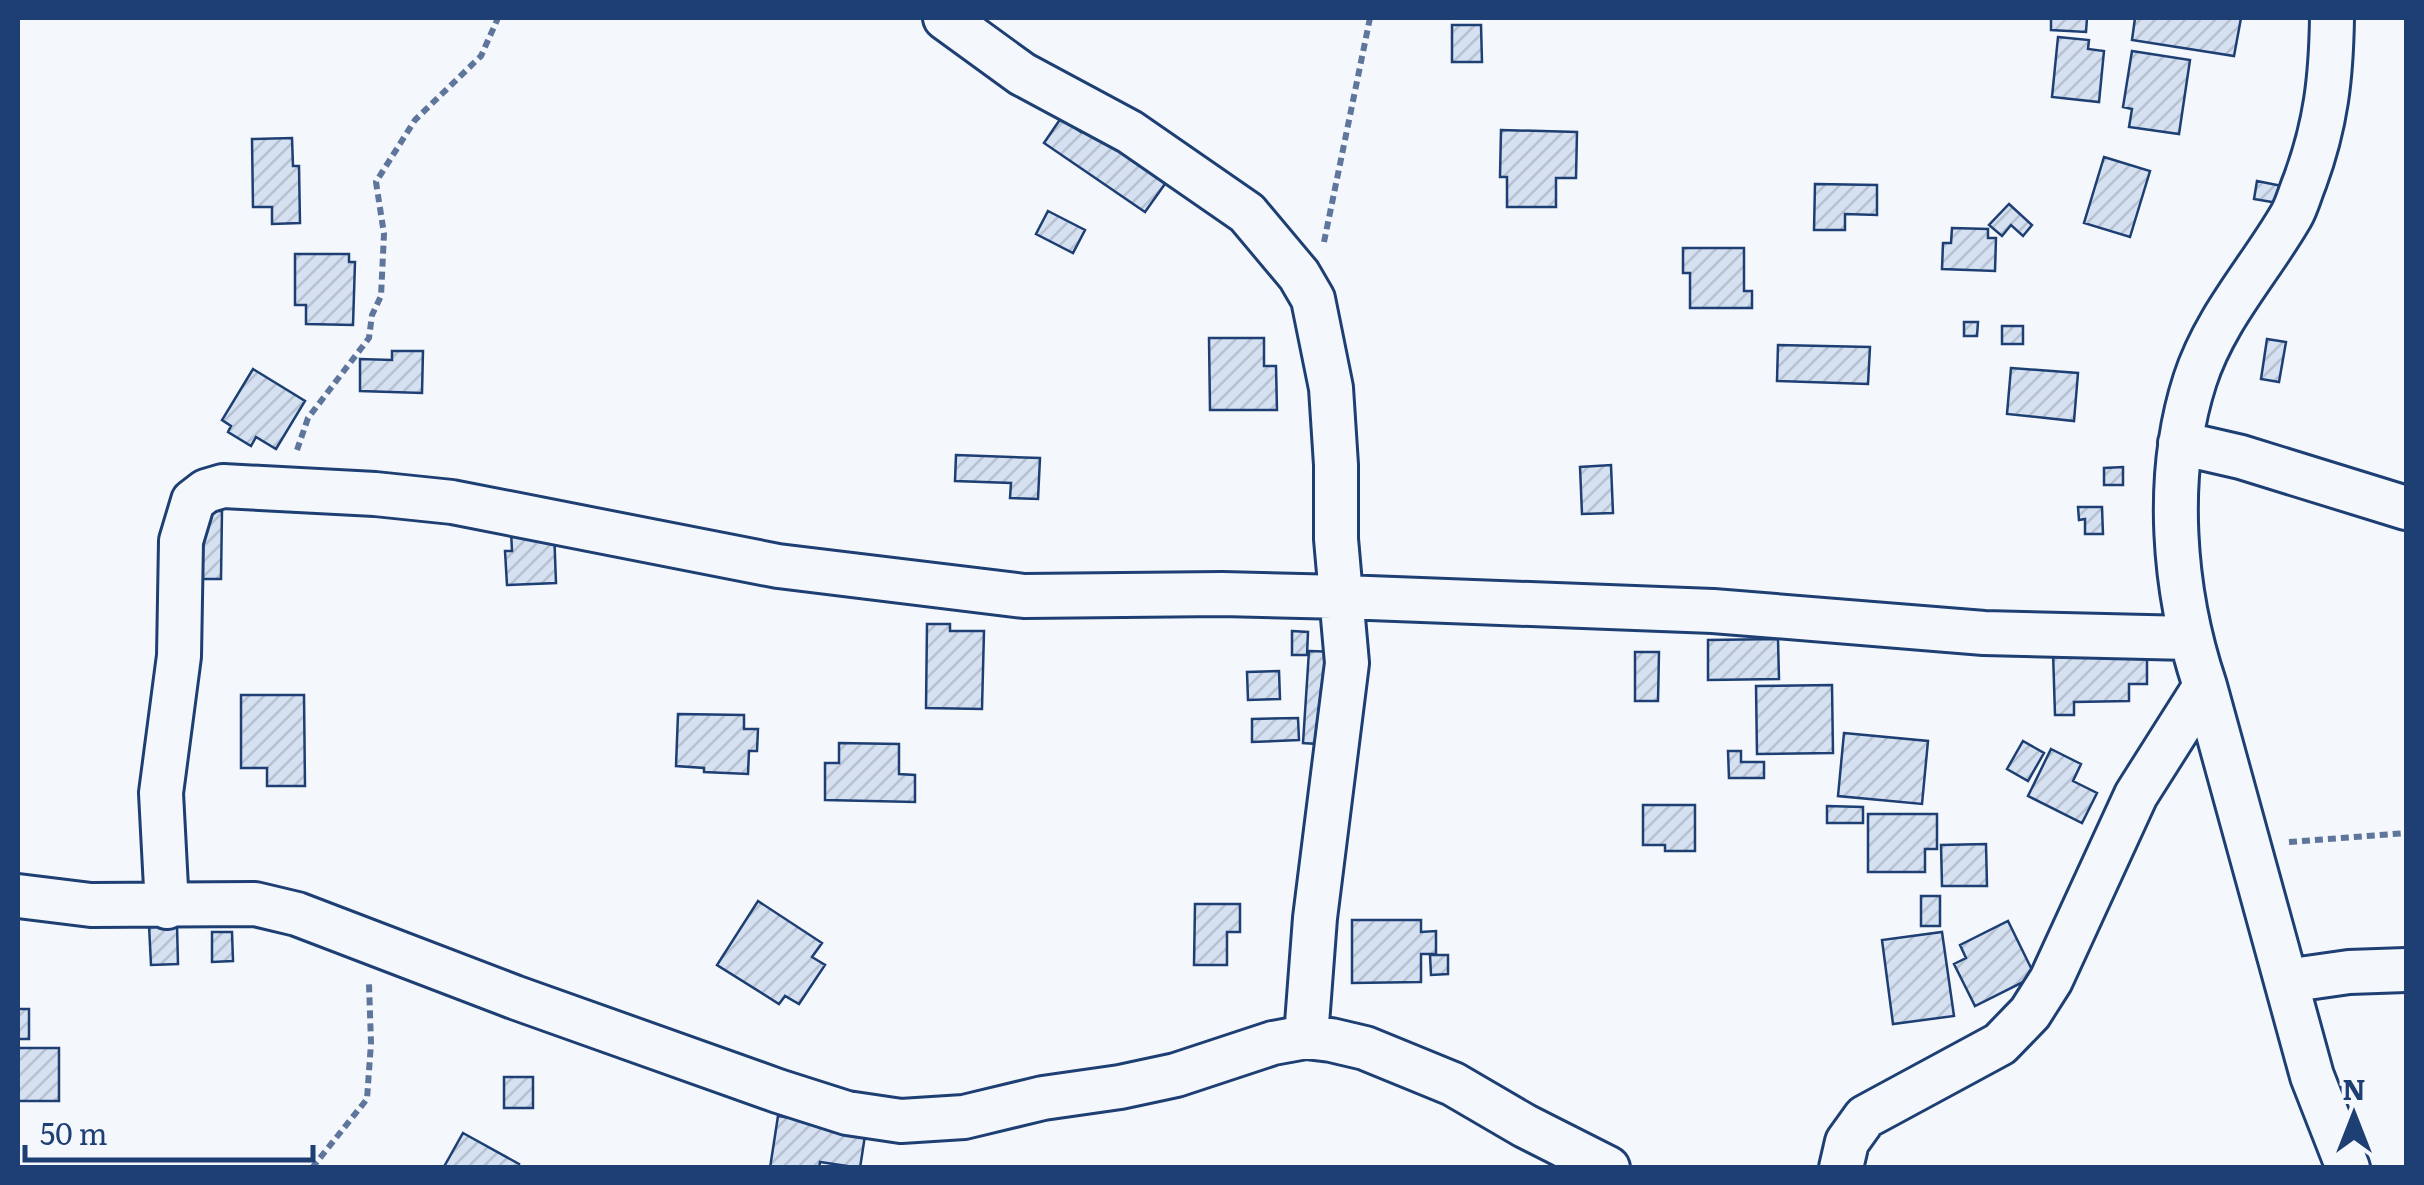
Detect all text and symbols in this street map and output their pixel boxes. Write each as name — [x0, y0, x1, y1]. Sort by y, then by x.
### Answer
north arrow — [2304, 1065, 2404, 1165]
text: N — [2342, 1067, 2366, 1109]
scale bar — [25, 1100, 312, 1162]
text: 50 m — [40, 1110, 108, 1154]

